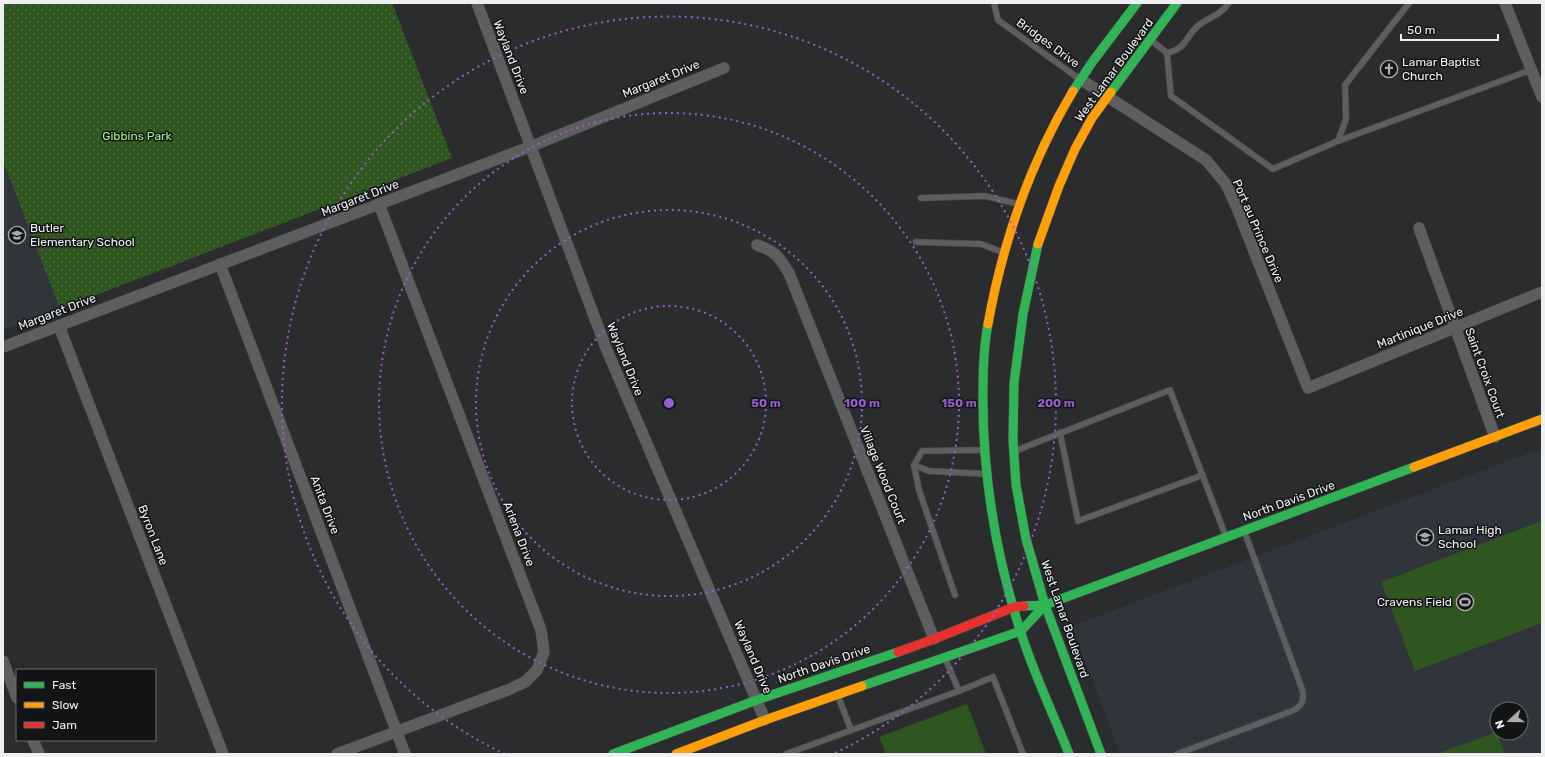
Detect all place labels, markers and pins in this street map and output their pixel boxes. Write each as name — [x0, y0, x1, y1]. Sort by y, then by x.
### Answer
place label: Lamar Baptist Church — [1402, 55, 1480, 83]
church icon: Lamar Baptist Church — [1379, 59, 1399, 79]
place label: Butler Elementary School — [30, 221, 135, 249]
school or university icon: Butler Elementary School — [7, 225, 27, 245]
centre of rings — [662, 396, 676, 410]
place label: Lamar High School — [1438, 523, 1502, 551]
school or university icon: Lamar High School — [1415, 527, 1435, 547]
sports icon: Cravens Field — [1455, 592, 1475, 612]
place label: Cravens Field — [1377, 595, 1452, 609]

